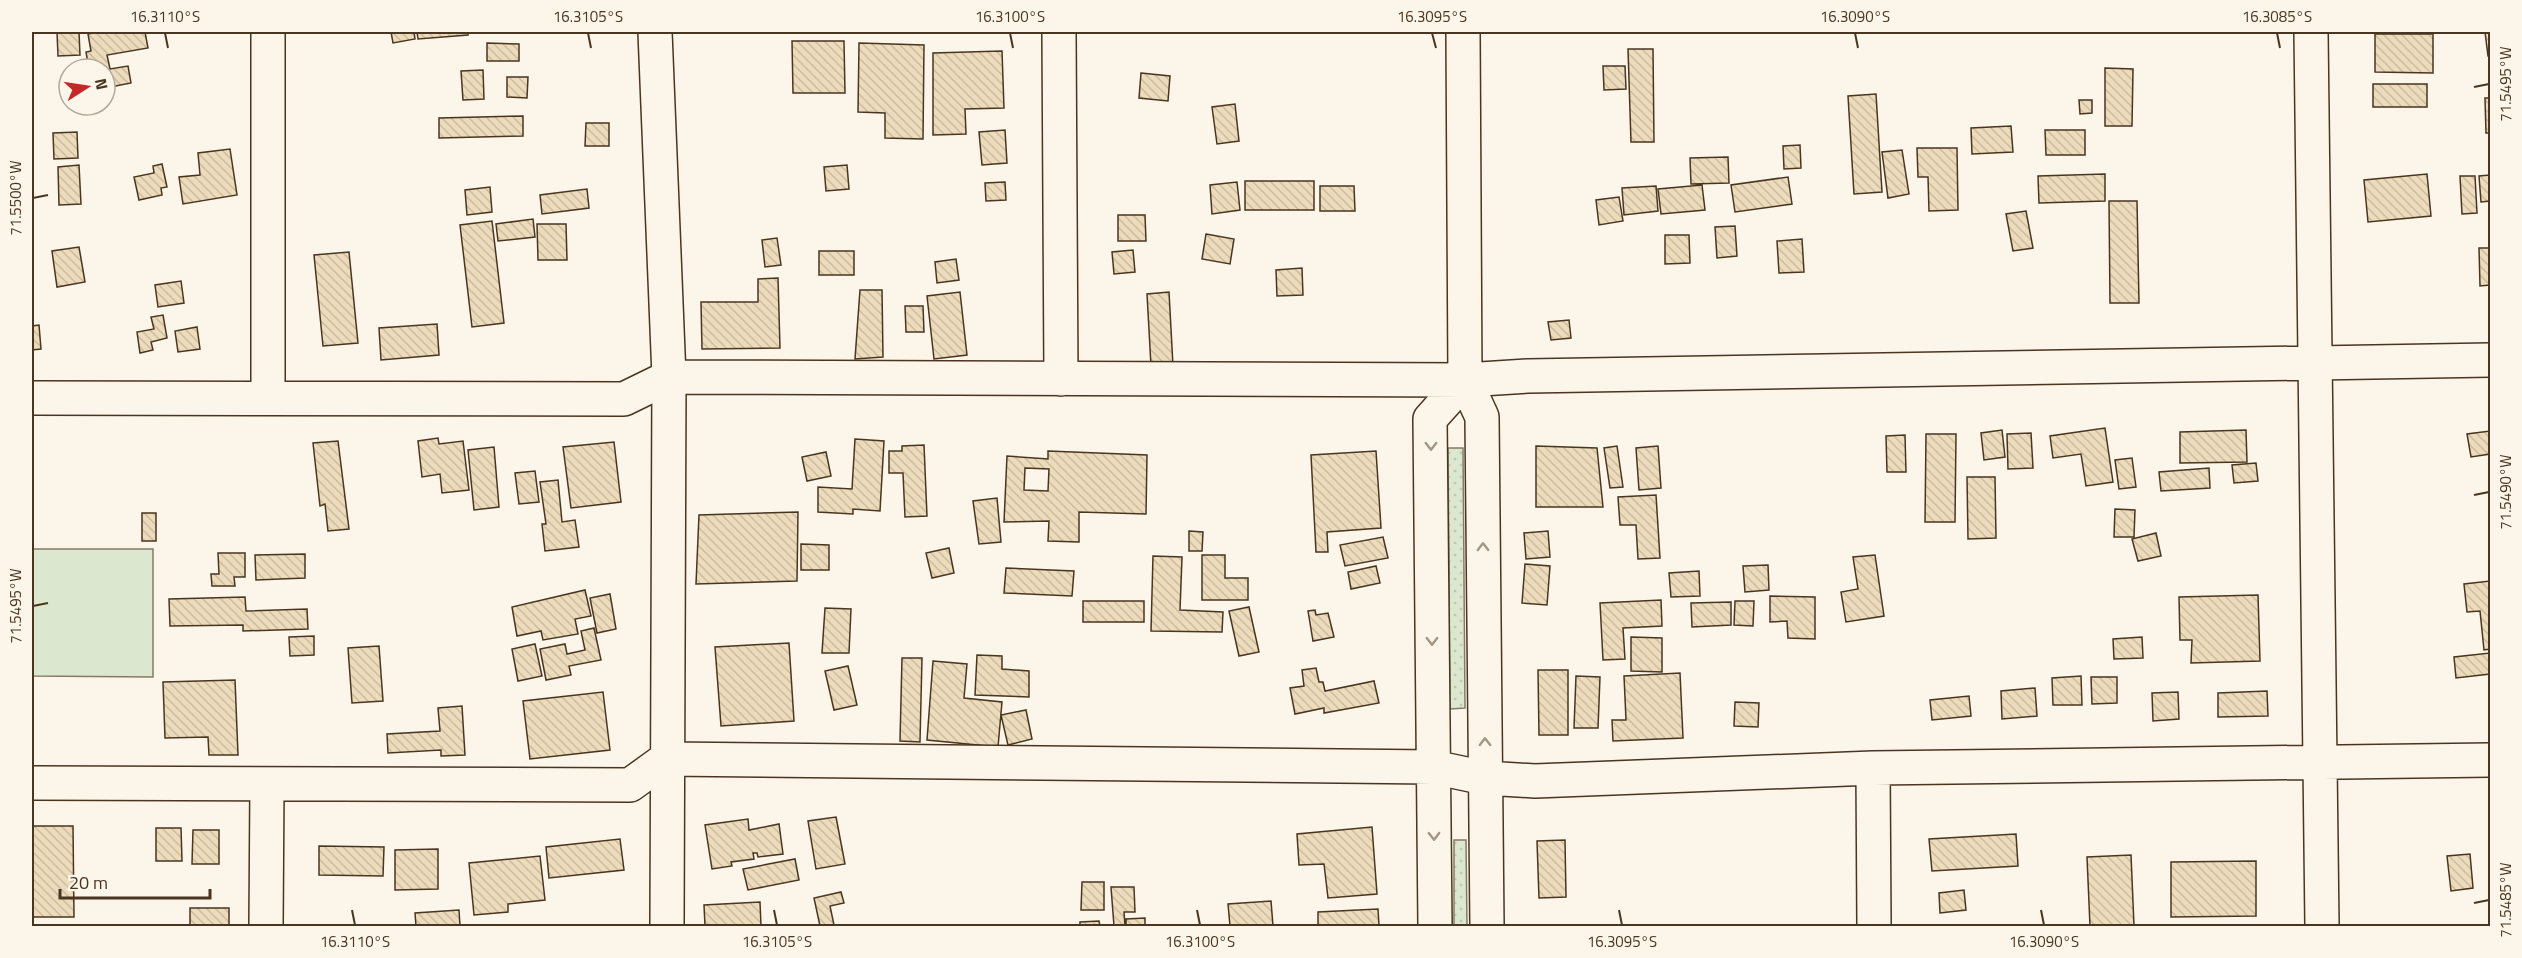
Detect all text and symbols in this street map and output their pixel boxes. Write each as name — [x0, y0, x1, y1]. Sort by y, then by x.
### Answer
text: 16.3110°S — [130, 5, 200, 28]
text: 16.3105°S — [553, 5, 623, 28]
text: 16.3100°S — [975, 5, 1045, 28]
text: 16.3095°S — [1397, 5, 1467, 28]
text: 16.3090°S — [1820, 5, 1890, 28]
text: 16.3085°S — [2242, 5, 2312, 28]
text: 71.5495°W — [2494, 46, 2517, 122]
north arrow — [57, 57, 117, 117]
text: N — [89, 76, 115, 92]
text: 71.5500°W — [4, 160, 27, 236]
one-way arrow — [1425, 442, 1437, 451]
text: 71.5490°W — [2494, 454, 2517, 530]
one-way arrow — [1477, 543, 1489, 552]
text: 71.5495°W — [4, 568, 27, 644]
one-way arrow — [1426, 637, 1438, 646]
one-way arrow — [1479, 738, 1491, 747]
one-way arrow — [1428, 832, 1440, 841]
scale bar — [60, 862, 210, 900]
text: 71.5485°W — [2494, 862, 2517, 938]
text: 20 m — [69, 869, 108, 896]
text: 16.3110°S — [320, 930, 390, 953]
text: 16.3105°S — [742, 930, 812, 953]
text: 16.3100°S — [1165, 930, 1235, 953]
text: 16.3095°S — [1587, 930, 1657, 953]
text: 16.3090°S — [2009, 930, 2079, 953]

